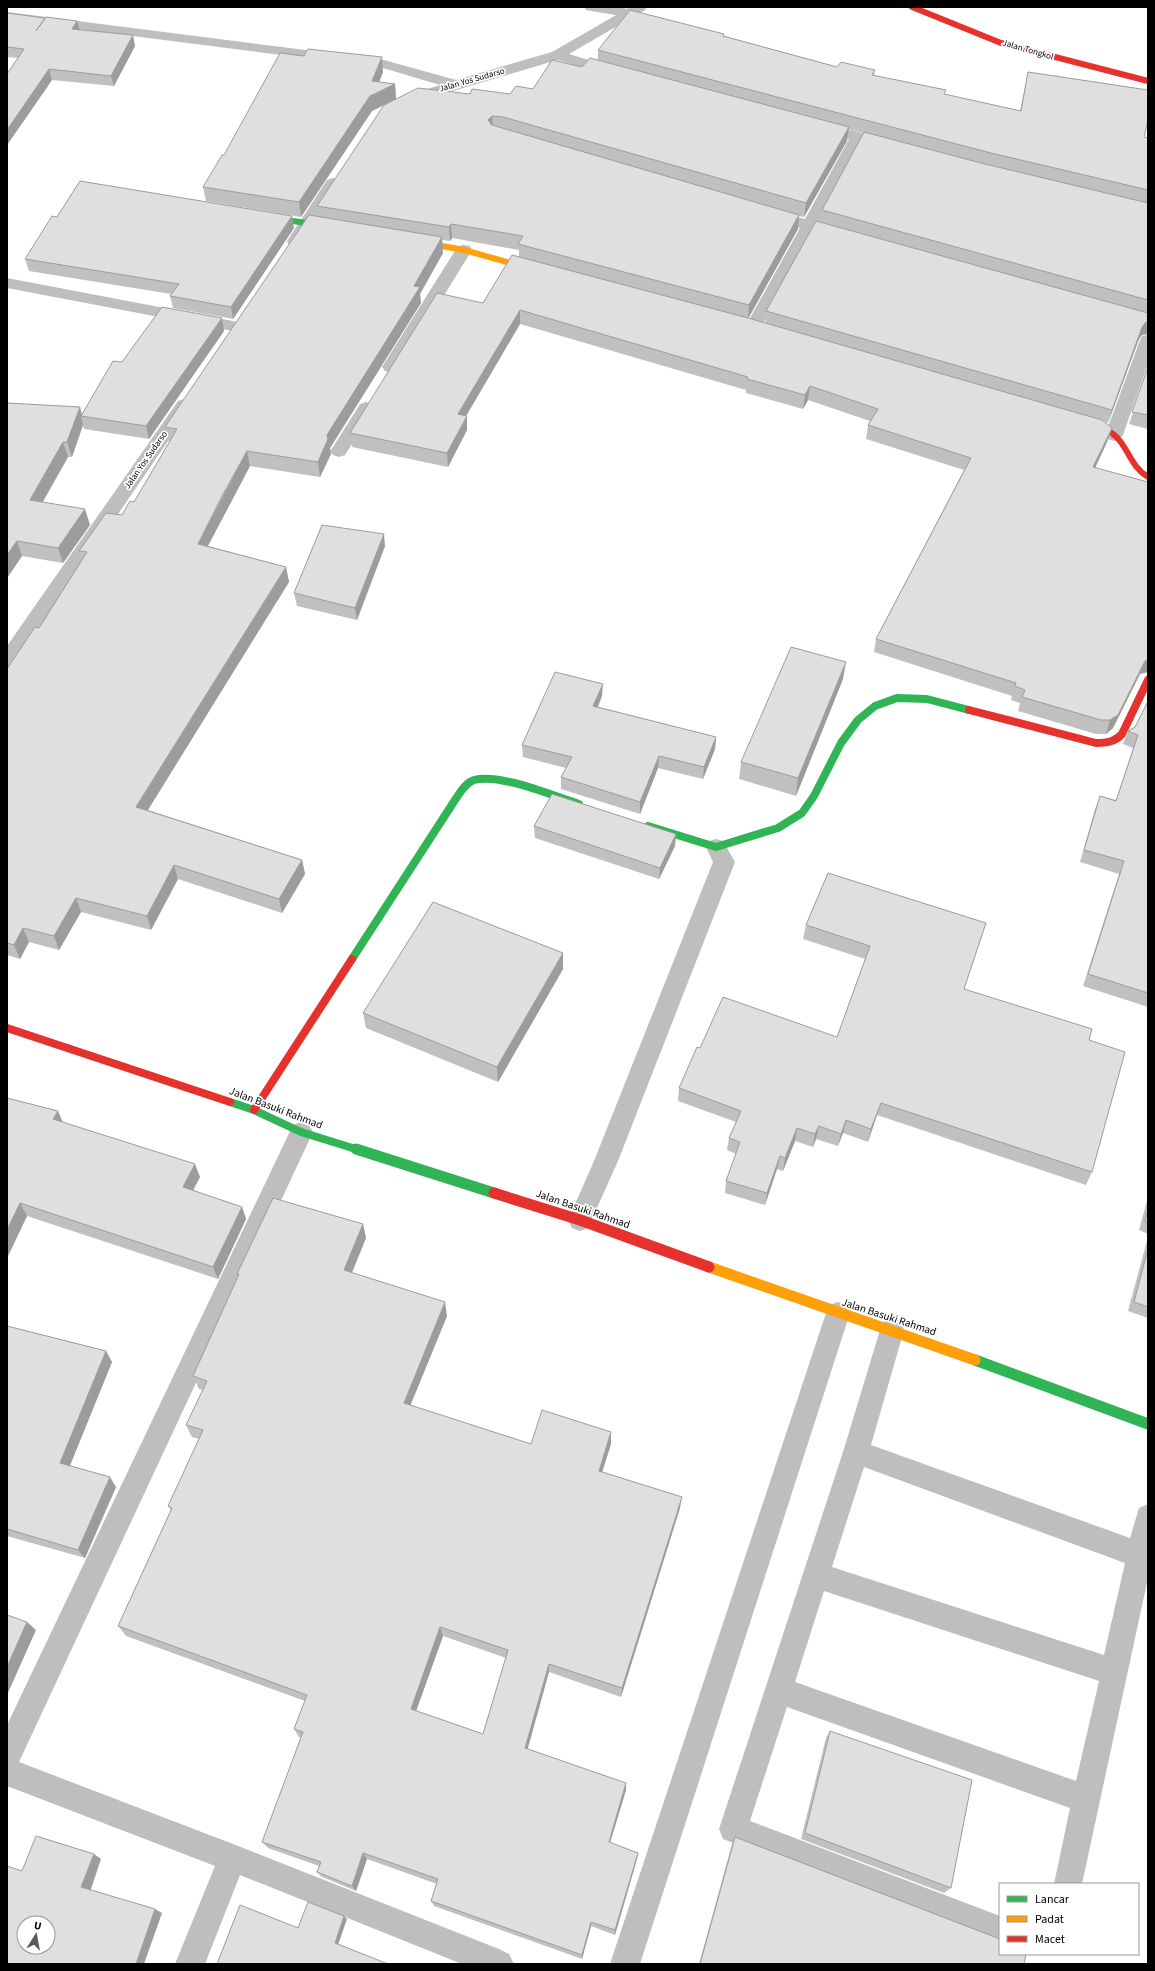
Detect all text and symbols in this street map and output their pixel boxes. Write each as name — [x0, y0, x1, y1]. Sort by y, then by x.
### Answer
street label: Jalan Tongkol — [1001, 37, 1055, 63]
street label: Jalan Yos Sudarso — [438, 64, 506, 96]
street label: Jalan Yos Sudarso — [121, 428, 171, 491]
street label: Jalan Basuki Rahmad — [227, 1083, 325, 1133]
street label: Jalan Basuki Rahmad — [534, 1186, 632, 1232]
street label: Jalan Basuki Rahmad — [840, 1295, 938, 1339]
legend — [999, 1883, 1139, 1955]
text: Lancar — [1035, 1891, 1070, 1908]
text: Padat — [1035, 1911, 1064, 1928]
north arrow — [16, 1915, 56, 1955]
text: U — [33, 1918, 43, 1934]
text: Macet — [1035, 1931, 1065, 1948]

